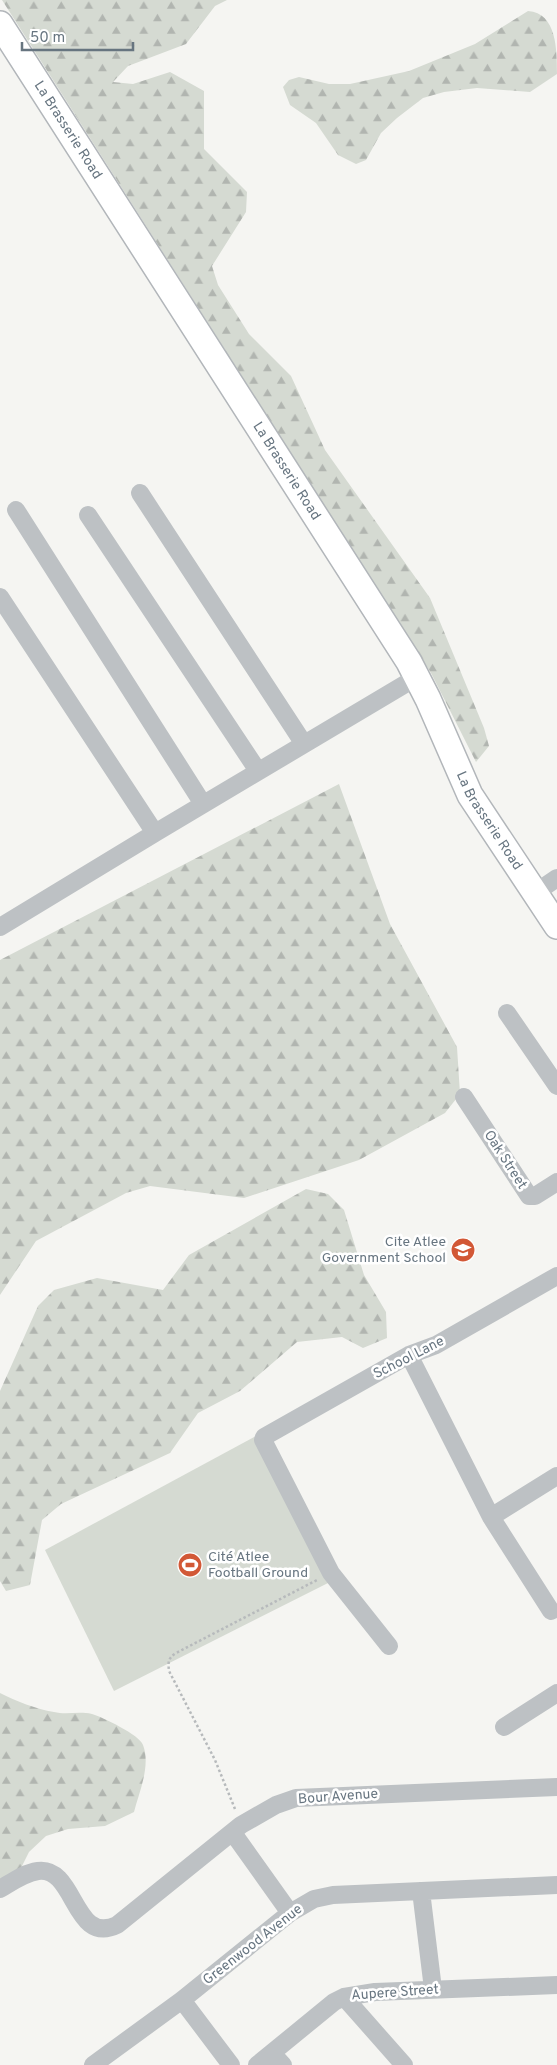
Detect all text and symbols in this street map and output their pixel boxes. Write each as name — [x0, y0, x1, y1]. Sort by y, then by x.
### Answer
scale bar — [22, 20, 134, 52]
text: 50 m — [30, 29, 65, 48]
street label: La Brasserie Road — [30, 78, 106, 182]
street label: La Brasserie Road — [249, 419, 324, 523]
street label: La Brasserie Road — [452, 769, 526, 873]
street label: Oak Street — [480, 1127, 530, 1193]
place label: Cite Atlee Government School — [322, 1234, 446, 1267]
school or university icon: Cite Atlee Government School — [450, 1237, 476, 1263]
street label: School Lane — [371, 1333, 447, 1383]
place label: Cité Atlee Football Ground — [208, 1549, 308, 1582]
sports icon: Cité Atlee Football Ground — [177, 1552, 203, 1578]
street label: Bour Avenue — [297, 1786, 379, 1808]
street label: Greenwood Avenue — [200, 1901, 306, 1989]
street label: Aupere Street — [351, 1981, 439, 2005]

